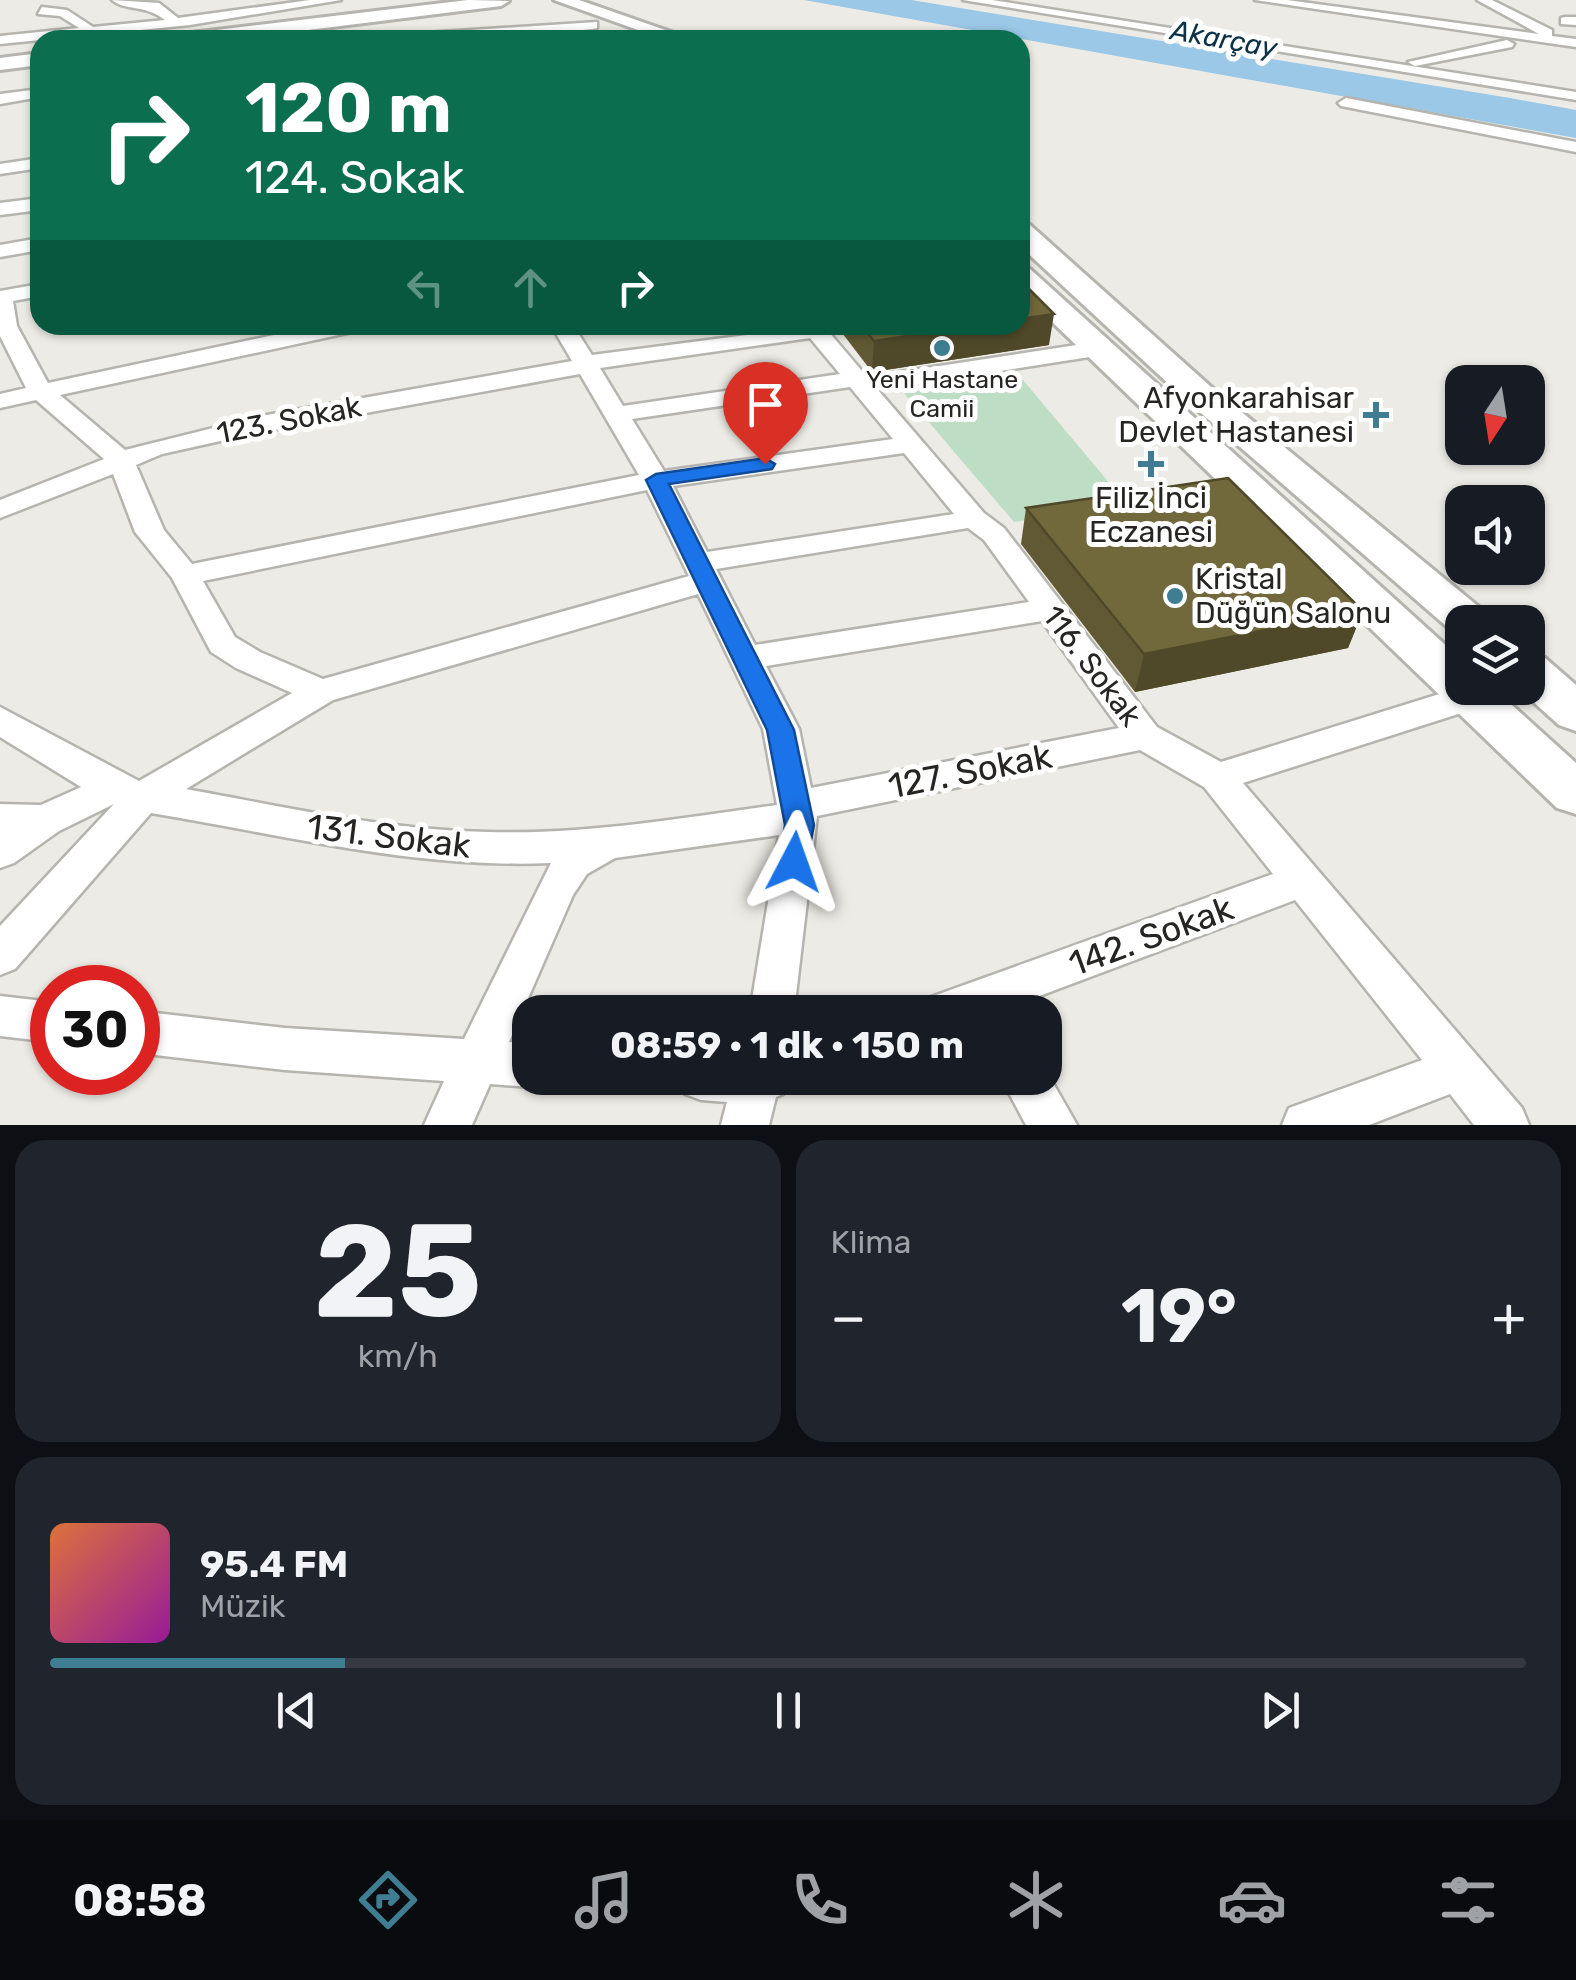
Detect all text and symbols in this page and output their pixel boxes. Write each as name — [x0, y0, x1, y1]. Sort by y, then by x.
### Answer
water label: Akarçay — [1166, 13, 1281, 65]
text: 120 m — [245, 67, 452, 150]
icon: right — [80, 70, 210, 200]
text: 124. Sokak — [245, 151, 465, 204]
icon: left — [398, 260, 453, 315]
icon: ahead — [503, 260, 558, 315]
icon: right — [608, 260, 663, 315]
marker: Yeni Hastane Camii — [931, 337, 953, 359]
pin — [723, 362, 808, 465]
place label: Yeni Hastane Camii — [866, 365, 1018, 423]
north arrow — [1445, 365, 1545, 465]
map controls — [1445, 365, 1545, 705]
icon: arrive — [738, 377, 793, 432]
place label: Afyonkarahisar Devlet Hastanesi — [1118, 380, 1355, 450]
street label: 123. Sokak — [214, 388, 365, 452]
marker: Afyonkarahisar Devlet Hastanesi — [1363, 402, 1389, 428]
marker: Filiz İnci Eczanesi — [1140, 453, 1162, 475]
place label: Filiz İnci Eczanesi — [1089, 480, 1213, 550]
button: sound — [1445, 485, 1545, 585]
place label: Kristal Düğün Salonu — [1195, 561, 1391, 631]
marker: Kristal Düğün Salonu — [1164, 585, 1186, 607]
street label: 116. Sokak — [1035, 599, 1149, 734]
button: layers — [1445, 605, 1545, 705]
street label: 127. Sokak — [885, 735, 1055, 807]
street label: 131. Sokak — [305, 805, 473, 867]
position arrow — [742, 810, 846, 914]
street label: 142. Sokak — [1063, 887, 1239, 985]
speed limit sign: 30 — [30, 965, 160, 1095]
text: 08:59 · 1 dk · 150 m — [610, 1022, 964, 1068]
text: 25 — [314, 1194, 482, 1349]
text: Klima — [831, 1223, 911, 1261]
text: 19° — [1121, 1272, 1237, 1361]
text: − — [831, 1285, 866, 1350]
text: + — [1492, 1285, 1526, 1350]
text: km/h — [358, 1337, 438, 1375]
text: 95.4 FM — [200, 1541, 348, 1587]
text: Müzik — [200, 1587, 285, 1625]
icon: previous — [269, 1683, 324, 1738]
icon: pause — [761, 1683, 816, 1738]
icon: next — [1253, 1683, 1308, 1738]
icon: directions — [353, 1865, 423, 1935]
icon: music — [569, 1865, 639, 1935]
icon: phone — [785, 1865, 855, 1935]
icon: climate — [1001, 1865, 1071, 1935]
icon: car — [1217, 1865, 1287, 1935]
icon: filters — [1433, 1865, 1503, 1935]
text: 08:58 — [73, 1874, 207, 1927]

